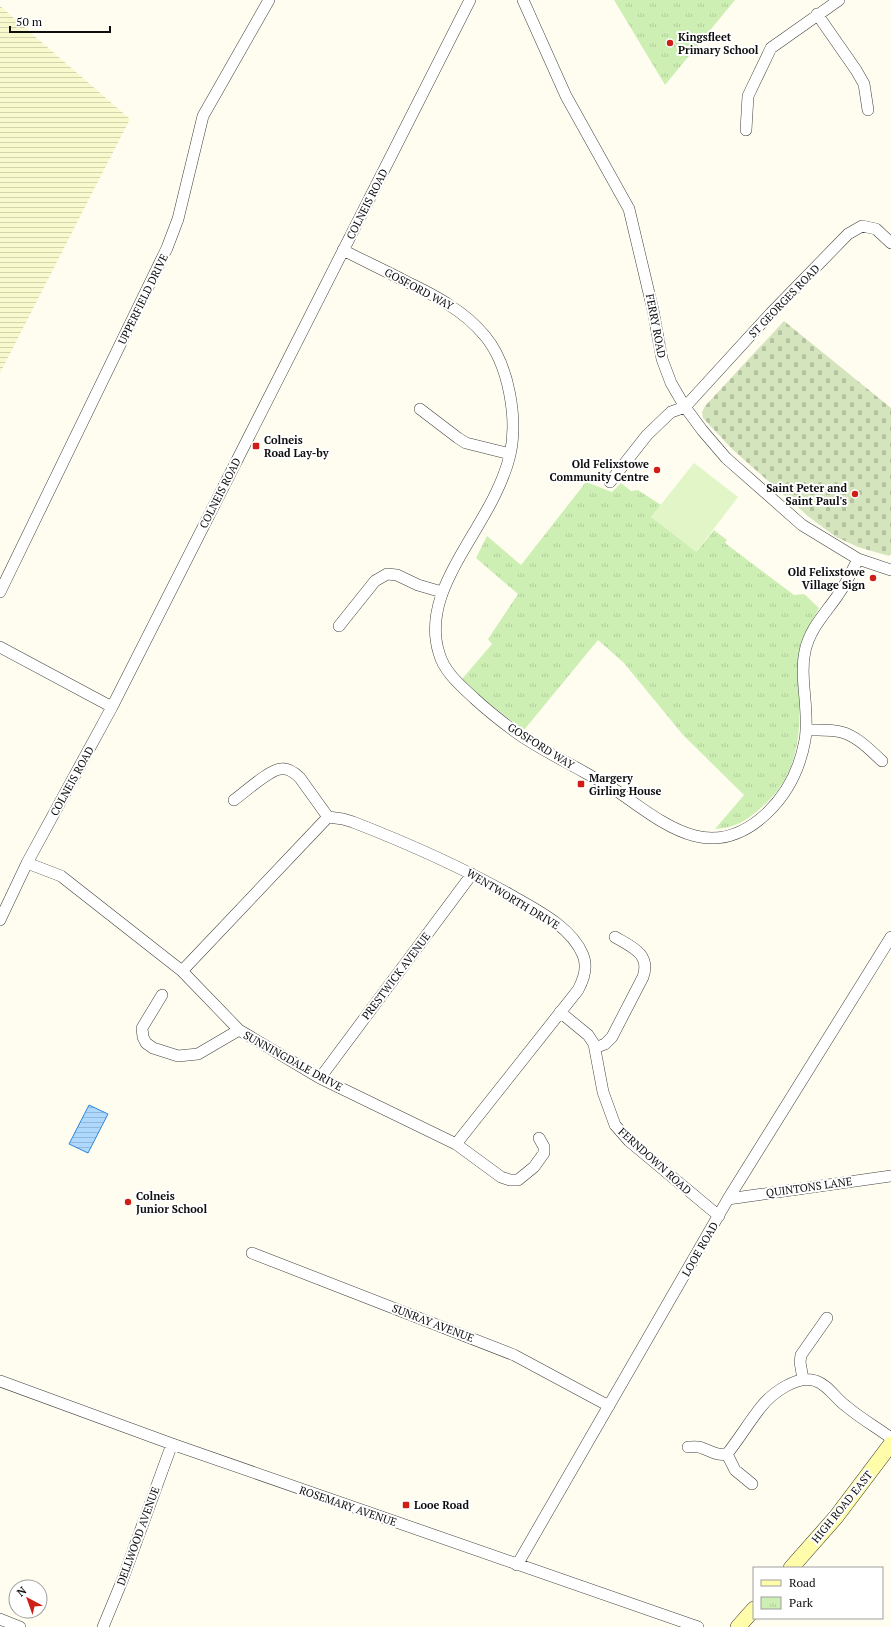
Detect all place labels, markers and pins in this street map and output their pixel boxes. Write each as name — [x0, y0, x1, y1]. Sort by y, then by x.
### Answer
place label: Kingsfleet Primary School — [678, 30, 759, 57]
marker: Kingsfleet Primary School — [665, 38, 675, 48]
place label: Colneis Road Lay-by — [264, 433, 329, 460]
marker: Colneis Road Lay-by — [251, 441, 261, 451]
place label: Old Felixstowe Community Centre — [550, 457, 649, 484]
marker: Old Felixstowe Community Centre — [652, 465, 662, 475]
place label: Saint Peter and Saint Paul's — [766, 481, 847, 508]
marker: Saint Peter and Saint Paul's — [850, 489, 860, 499]
place label: Old Felixstowe Village Sign — [788, 565, 865, 592]
marker: Old Felixstowe Village Sign — [868, 573, 878, 583]
place label: Margery Girling House — [589, 771, 662, 798]
marker: Margery Girling House — [576, 779, 586, 789]
place label: Colneis Junior School — [136, 1189, 207, 1216]
marker: Colneis Junior School — [123, 1197, 133, 1207]
place label: Looe Road — [414, 1498, 469, 1512]
marker: Looe Road — [401, 1500, 411, 1510]

